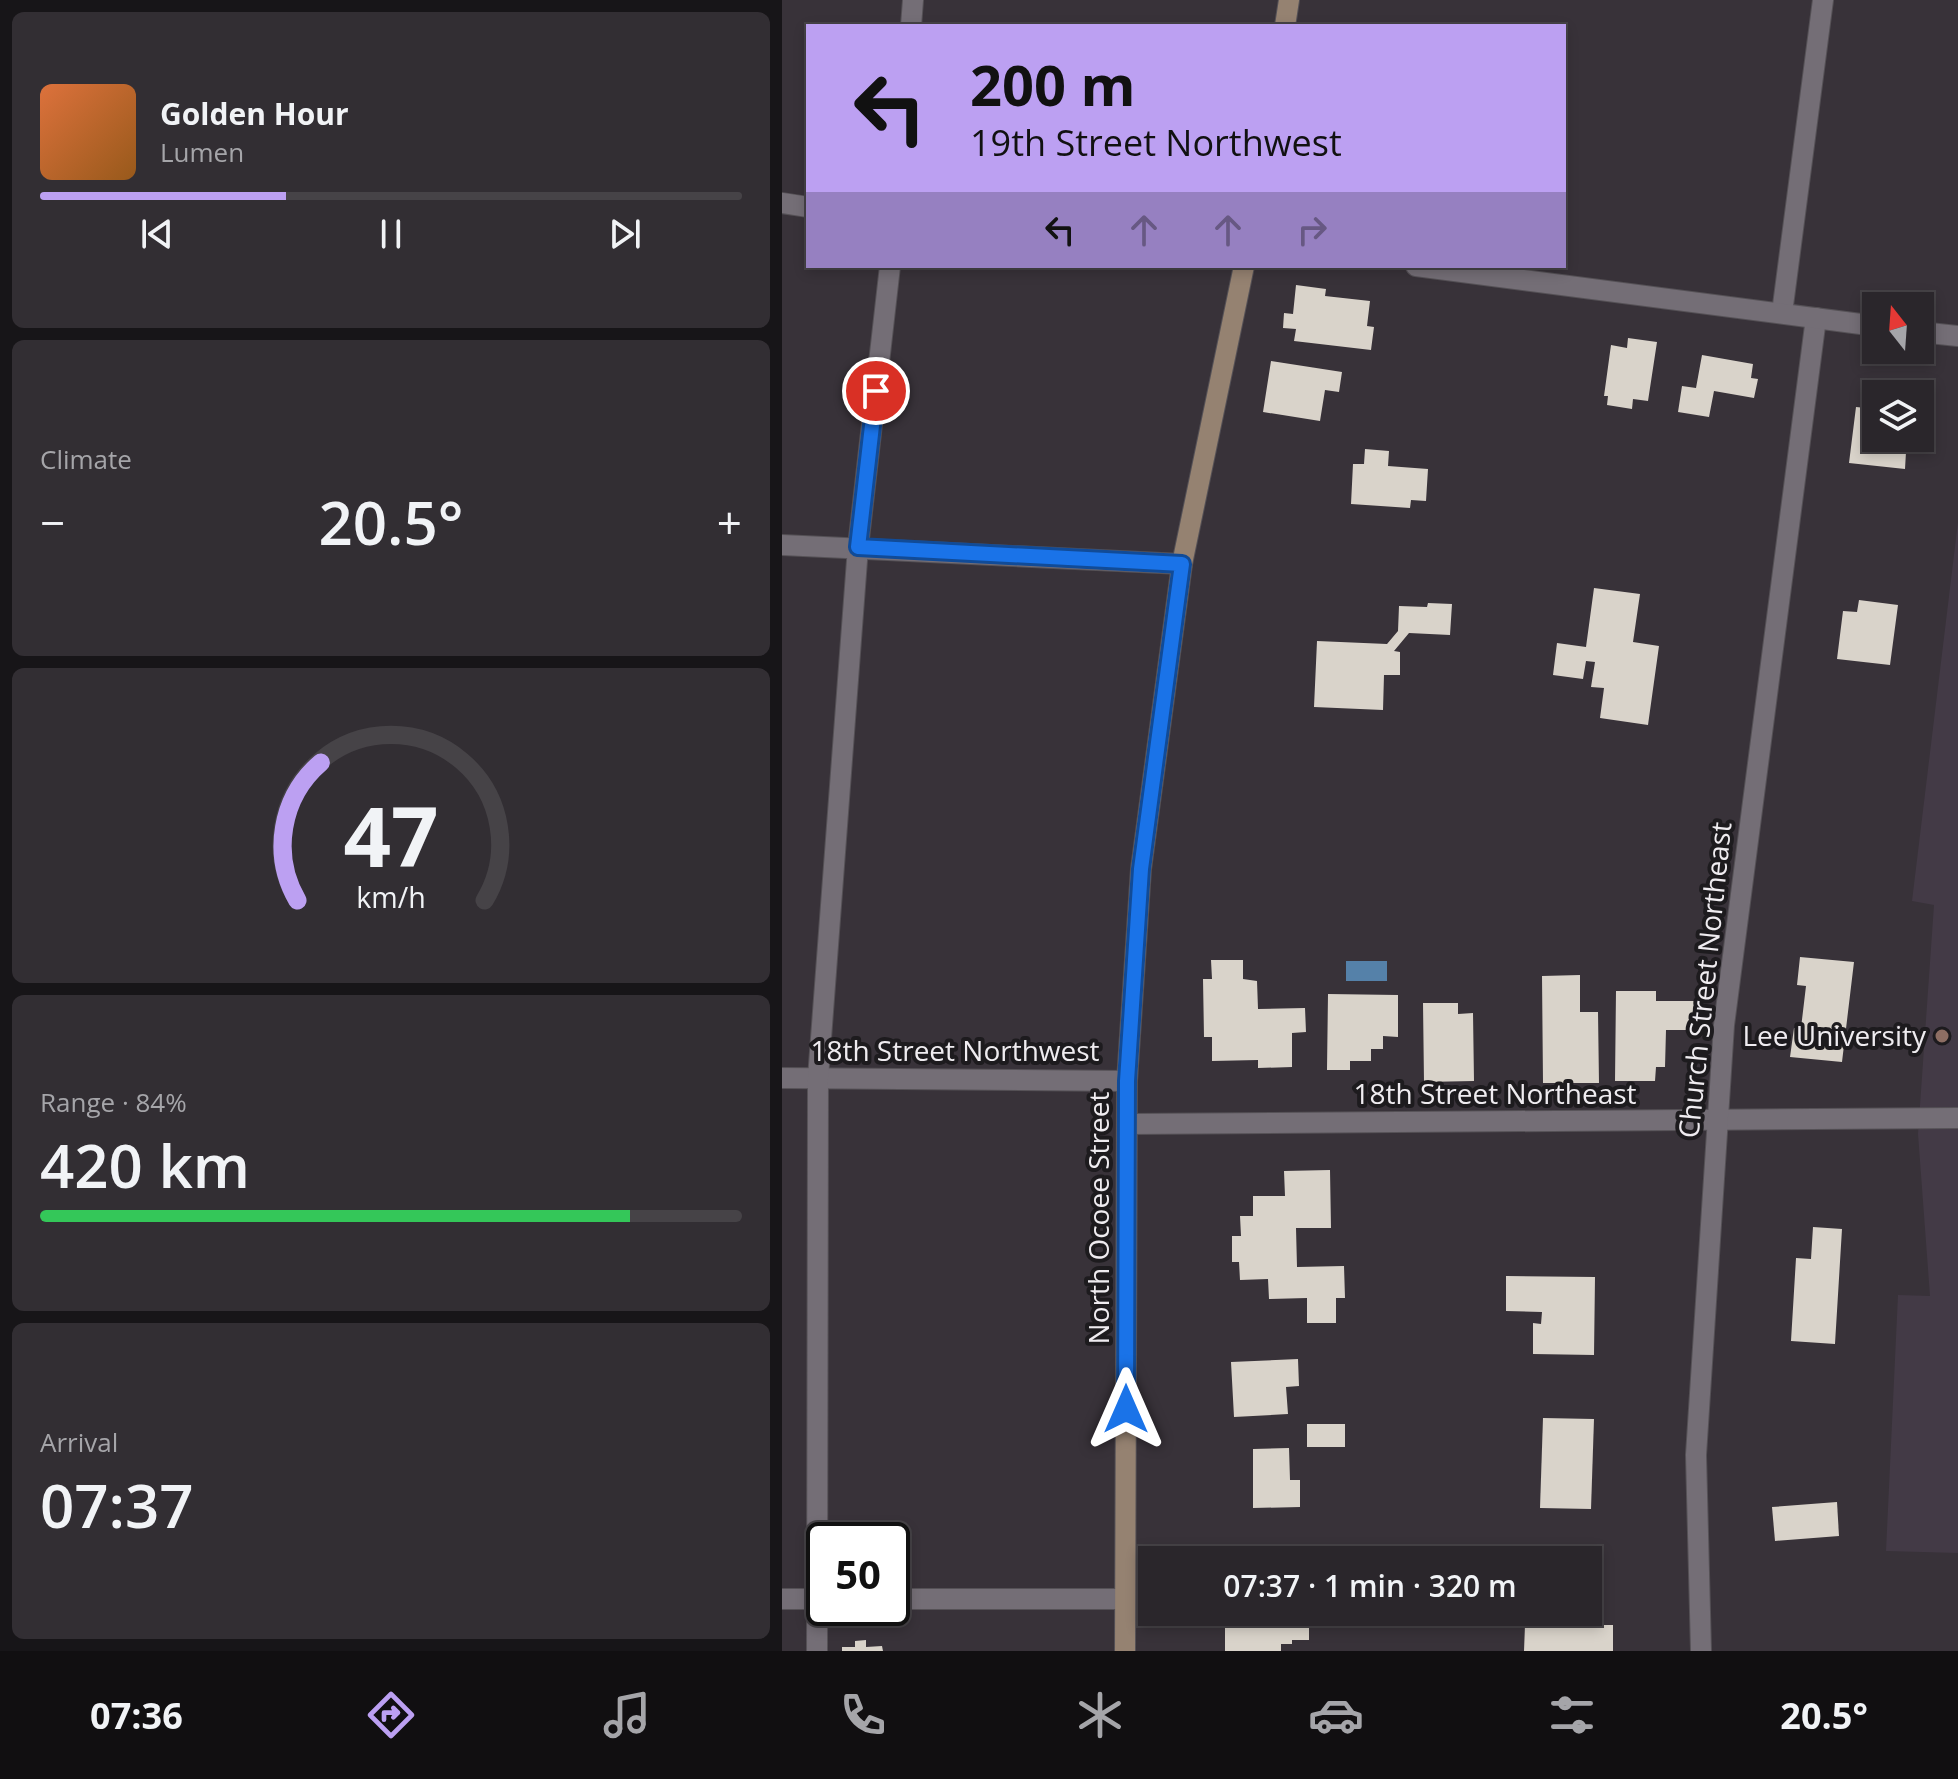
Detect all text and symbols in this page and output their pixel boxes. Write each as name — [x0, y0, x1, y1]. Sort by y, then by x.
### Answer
text: 200 m — [970, 46, 1136, 122]
icon: left — [838, 56, 942, 160]
text: Golden Hour — [160, 93, 349, 134]
text: 19th Street Northwest — [970, 118, 1342, 167]
text: Lumen — [160, 134, 244, 170]
icon: left — [1038, 208, 1082, 252]
icon: ahead — [1122, 208, 1166, 252]
icon: ahead — [1206, 208, 1250, 252]
icon: right — [1290, 208, 1334, 252]
icon: previous — [135, 212, 179, 256]
icon: pause — [369, 212, 413, 256]
icon: next — [603, 212, 647, 256]
north arrow — [1862, 292, 1934, 364]
map controls — [1862, 292, 1934, 452]
pin — [842, 357, 910, 425]
icon: arrive — [854, 369, 898, 413]
button: layers — [1862, 380, 1934, 452]
text: Climate — [40, 441, 132, 477]
text: 20.5° — [318, 481, 464, 563]
text: − — [40, 492, 65, 552]
text: + — [717, 492, 742, 552]
text: 47 — [343, 778, 439, 891]
street label: Church Street Northeast — [1668, 820, 1740, 1140]
text: km/h — [356, 878, 426, 917]
place label: Lee University — [1742, 1016, 1927, 1054]
marker: Lee University — [1933, 1027, 1951, 1045]
street label: 18th Street Northwest — [810, 1031, 1100, 1069]
street label: 18th Street Northeast — [1353, 1074, 1637, 1112]
text: Range · 84% — [40, 1084, 187, 1120]
street label: North Ocoee Street — [1079, 1092, 1117, 1344]
text: 420 km — [40, 1124, 250, 1206]
position arrow — [1084, 1367, 1168, 1451]
text: Arrival — [40, 1424, 118, 1460]
text: 07:37 — [40, 1464, 194, 1546]
speed limit sign: 50 — [806, 1522, 910, 1626]
text: 07:37 · 1 min · 320 m — [1223, 1565, 1517, 1606]
icon: directions — [363, 1687, 419, 1743]
icon: music — [599, 1687, 655, 1743]
icon: phone — [835, 1687, 891, 1743]
icon: climate — [1072, 1687, 1128, 1743]
icon: car — [1308, 1687, 1364, 1743]
icon: filters — [1544, 1687, 1600, 1743]
text: 07:36 — [90, 1691, 183, 1740]
text: 20.5° — [1780, 1691, 1868, 1740]

